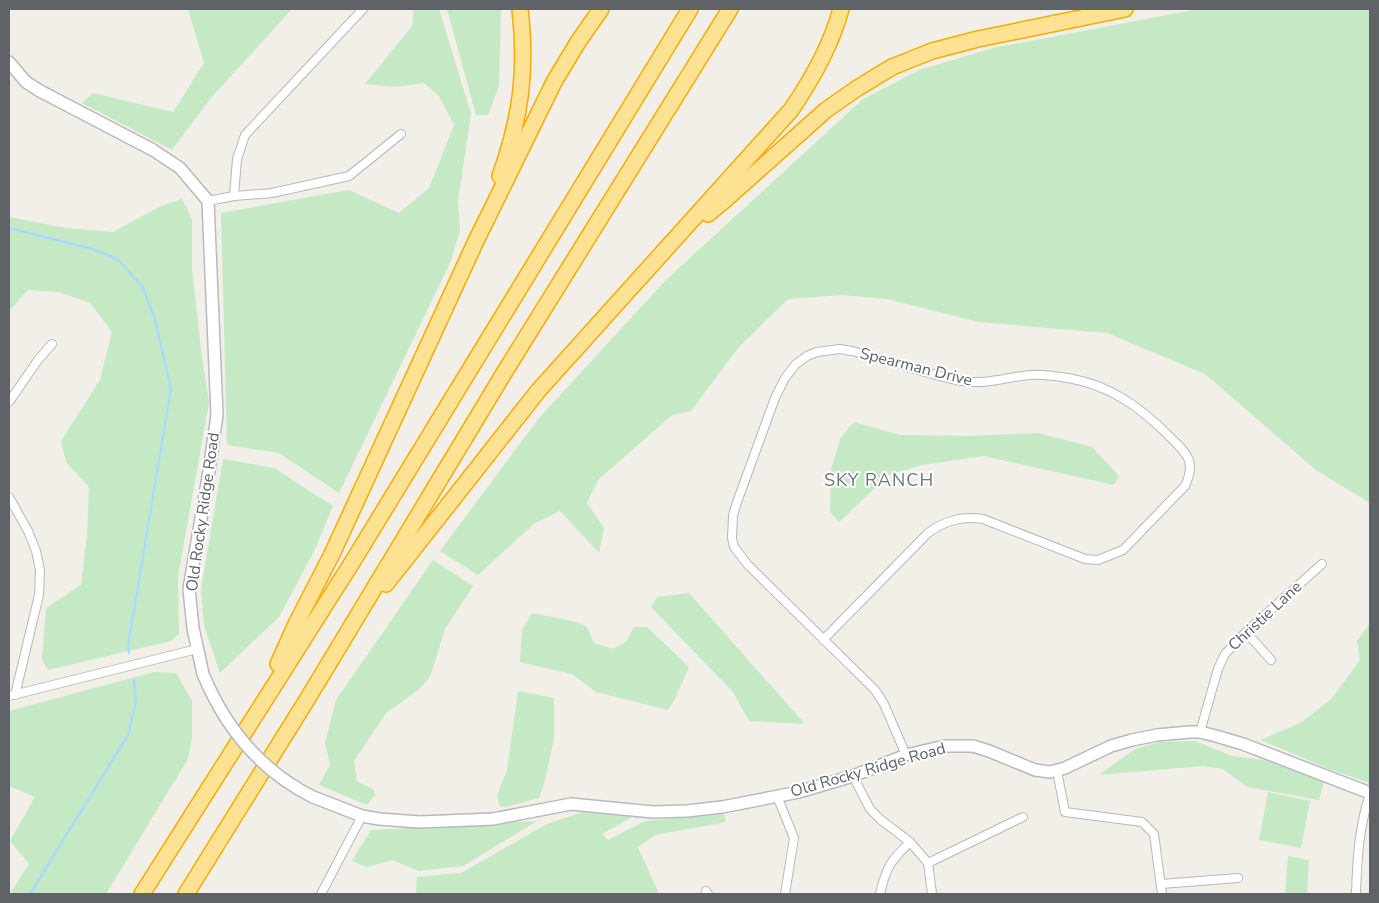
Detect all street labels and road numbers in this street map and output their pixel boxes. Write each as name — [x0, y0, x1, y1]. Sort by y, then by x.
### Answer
street label: Spearman Drive — [857, 342, 975, 392]
street label: Old Rocky Ridge Road — [181, 431, 225, 593]
street label: Christie Lane — [1223, 576, 1307, 656]
street label: Old Rocky Ridge Road — [788, 737, 948, 803]

